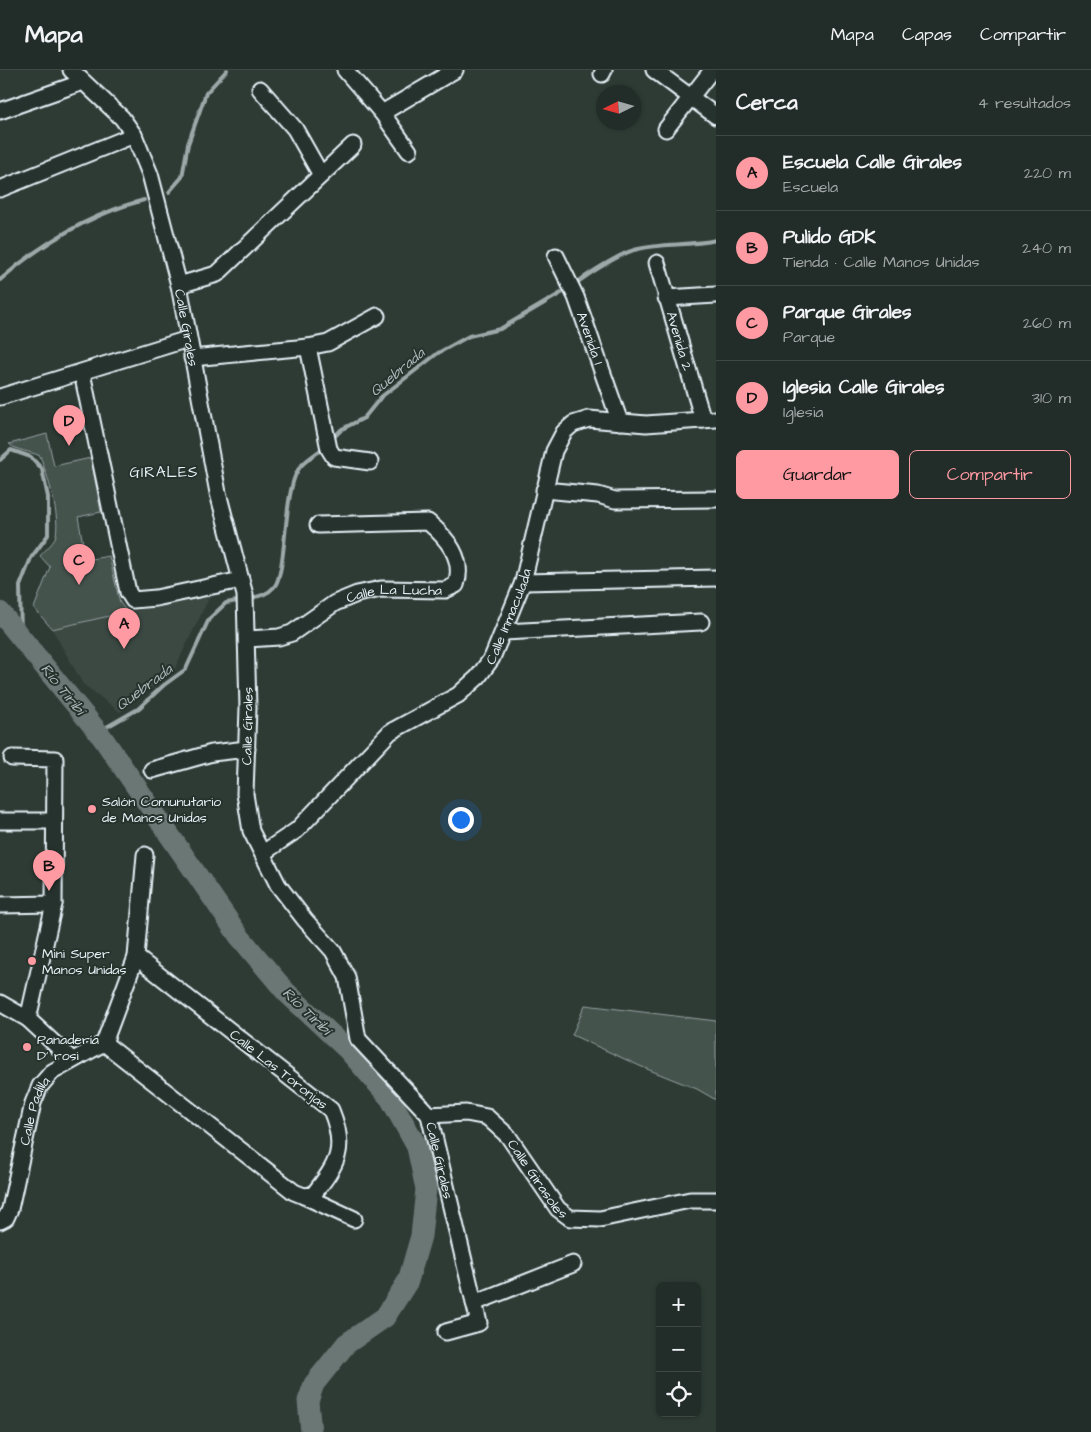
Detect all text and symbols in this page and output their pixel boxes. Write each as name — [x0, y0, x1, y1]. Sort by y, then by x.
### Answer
text: Mapa — [25, 18, 83, 52]
text: Mapa — [831, 22, 874, 47]
text: Capas — [902, 22, 952, 47]
text: Compartir — [980, 22, 1066, 47]
north arrow — [596, 85, 641, 130]
text: Cerca — [736, 88, 798, 117]
text: 4 resultados — [978, 92, 1071, 114]
text: Escuela Calle Girales — [783, 149, 962, 176]
text: A — [747, 162, 757, 184]
text: 220 m — [1024, 162, 1071, 184]
text: Escuela — [783, 176, 838, 198]
text: Pulido GDK — [783, 224, 876, 251]
text: B — [746, 237, 758, 259]
text: 240 m — [1022, 237, 1071, 259]
text: Tienda · Calle Manos Unidas — [783, 251, 980, 273]
street label: Calle Girales — [169, 287, 203, 368]
text: Parque Girales — [783, 299, 912, 326]
street label: Avenida 1 — [571, 309, 608, 368]
street label: Avenida 2 — [661, 309, 697, 373]
text: C — [746, 312, 758, 334]
text: 260 m — [1023, 312, 1071, 334]
text: Parque — [783, 326, 835, 348]
water label: Quebrada — [365, 342, 430, 402]
text: Iglesia Calle Girales — [783, 374, 945, 401]
text: D — [747, 387, 757, 409]
text: 310 m — [1032, 387, 1071, 409]
text: Iglesia — [783, 401, 823, 423]
pin: D — [53, 405, 85, 446]
button: Guardar — [736, 450, 899, 499]
button: Compartir — [909, 450, 1071, 499]
district label: GIRALES — [130, 462, 198, 483]
pin: C — [63, 544, 95, 585]
street label: Calle Inmaculada — [481, 567, 537, 669]
street label: Calle La Lucha — [343, 580, 442, 608]
pin: A — [108, 608, 140, 649]
water label: Quebrada — [112, 658, 178, 716]
water label: Río Tiribí — [35, 659, 91, 721]
street label: Calle Girales — [237, 687, 259, 765]
place label: Salón Comunutario de Manos Unidas — [102, 792, 221, 828]
marker: Salón Comunutario de Manos Unidas — [86, 803, 98, 815]
your location — [448, 807, 474, 833]
pin: B — [33, 850, 65, 891]
place label: Mini Super Manos Unidas — [42, 944, 127, 980]
marker: Mini Super Manos Unidas — [26, 955, 38, 967]
water label: Río Tiribí — [278, 983, 338, 1042]
street label: Calle Las Toronjas — [225, 1025, 332, 1115]
place label: Panadería D' rosi — [37, 1030, 99, 1066]
marker: Panadería D' rosi — [21, 1041, 33, 1053]
street label: Calle Padilla — [15, 1072, 55, 1147]
street label: Calle Girales — [420, 1120, 458, 1201]
street label: Calle Girasoles — [502, 1136, 572, 1224]
map controls — [656, 1282, 701, 1417]
button: + — [656, 1282, 701, 1327]
button: − — [656, 1327, 701, 1372]
button: locate — [656, 1372, 701, 1417]

